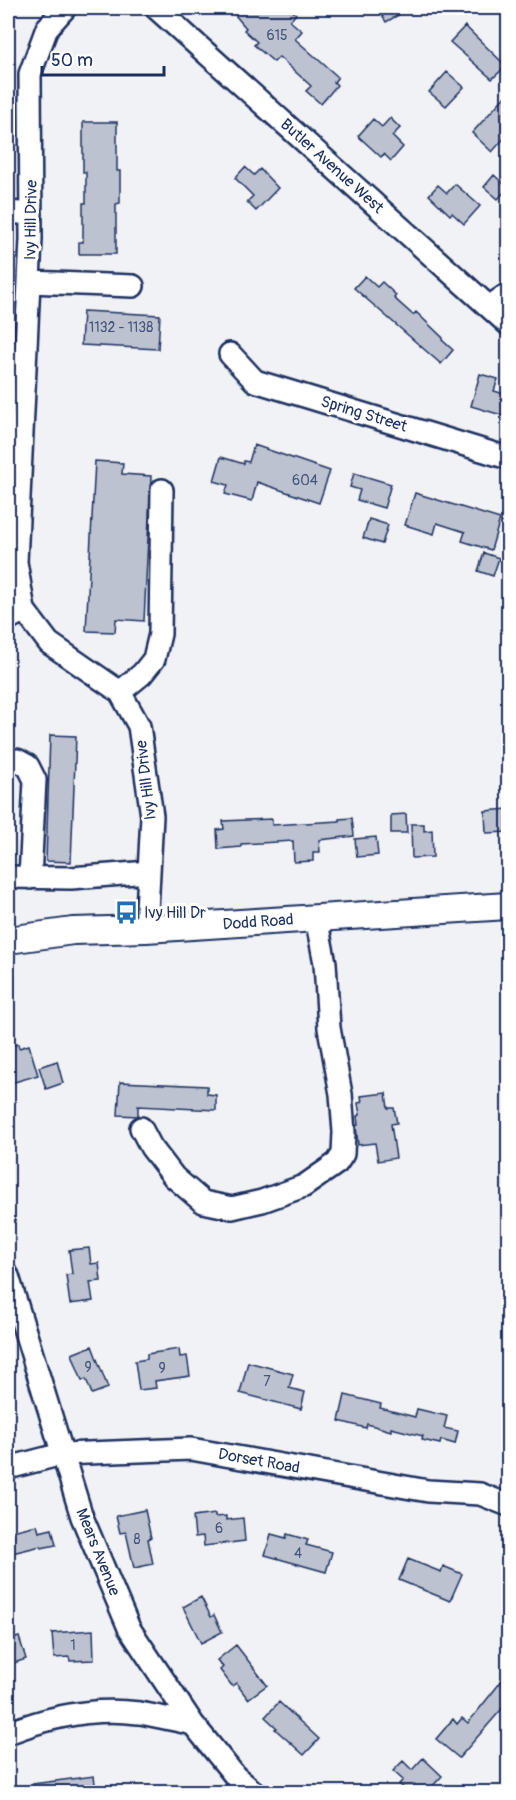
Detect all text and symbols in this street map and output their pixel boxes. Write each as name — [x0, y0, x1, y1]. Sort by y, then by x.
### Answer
house number: 615 — [266, 27, 288, 44]
scale bar — [42, 39, 164, 77]
text: 50 m — [51, 49, 93, 72]
street label: Butler Avenue West — [276, 114, 388, 218]
street label: Ivy Hill Drive — [20, 180, 42, 260]
house number: 1132 - 1138 — [89, 319, 153, 336]
street label: Spring Street — [318, 391, 410, 437]
house number: 604 — [292, 472, 318, 489]
street label: Ivy Hill Drive — [131, 739, 161, 821]
bus stop icon: Ivy Hill Dr — [113, 900, 139, 926]
place label: Ivy Hill Dr — [144, 903, 206, 923]
street label: Dodd Road — [222, 910, 294, 934]
house number: 9 — [84, 1359, 92, 1376]
house number: 9 — [158, 1360, 166, 1377]
house number: 7 — [263, 1373, 271, 1390]
street label: Dorset Road — [217, 1444, 301, 1478]
street label: Mears Avenue — [71, 1505, 125, 1599]
house number: 6 — [215, 1520, 223, 1537]
house number: 8 — [133, 1531, 141, 1548]
house number: 4 — [294, 1545, 302, 1562]
house number: 1 — [70, 1637, 76, 1654]

